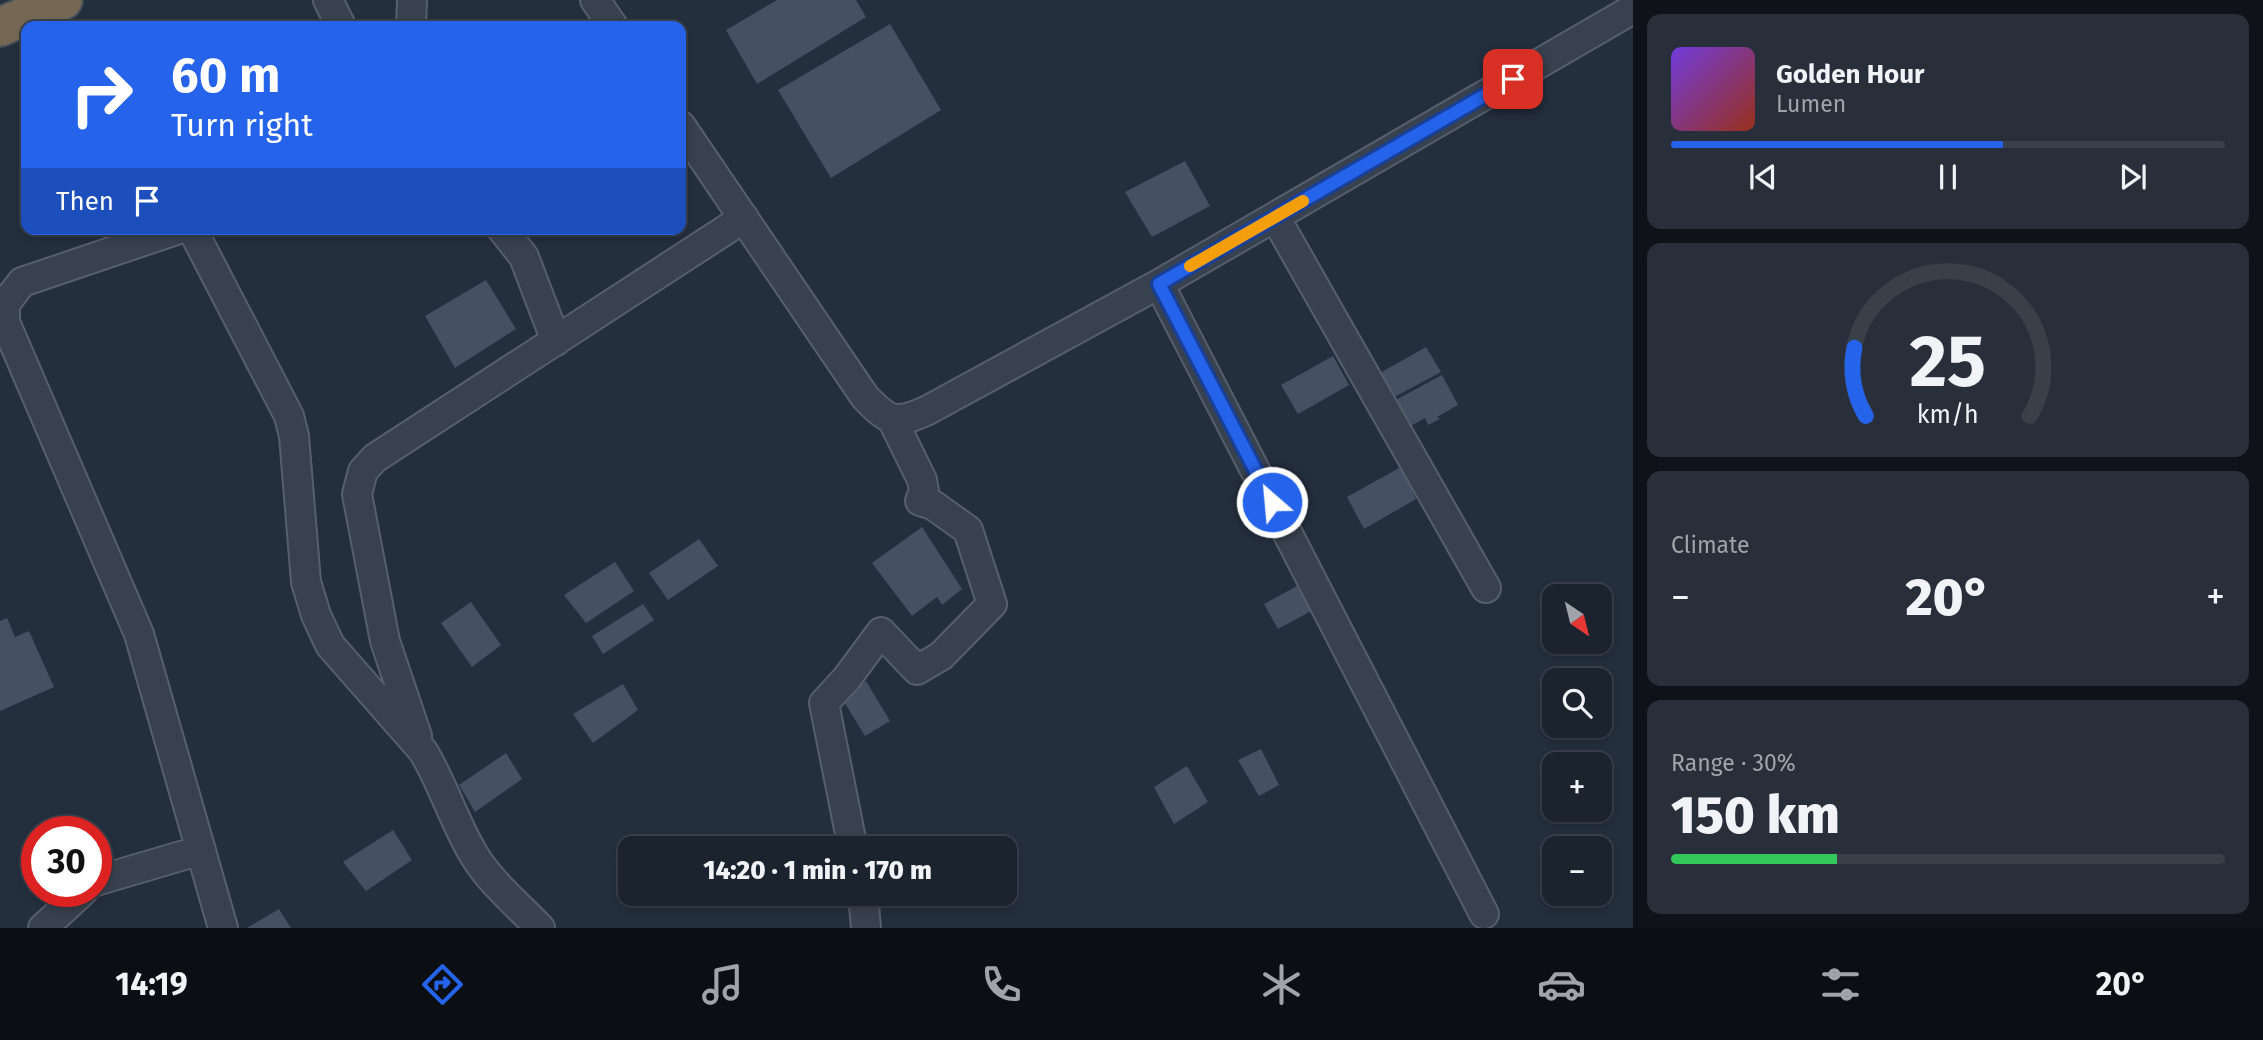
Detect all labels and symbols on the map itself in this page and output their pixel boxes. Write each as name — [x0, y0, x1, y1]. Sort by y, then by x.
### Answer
pin — [1483, 49, 1543, 109]
position arrow — [1235, 465, 1309, 539]
north arrow — [1542, 584, 1612, 654]
speed limit sign: 30 — [21, 816, 112, 907]

